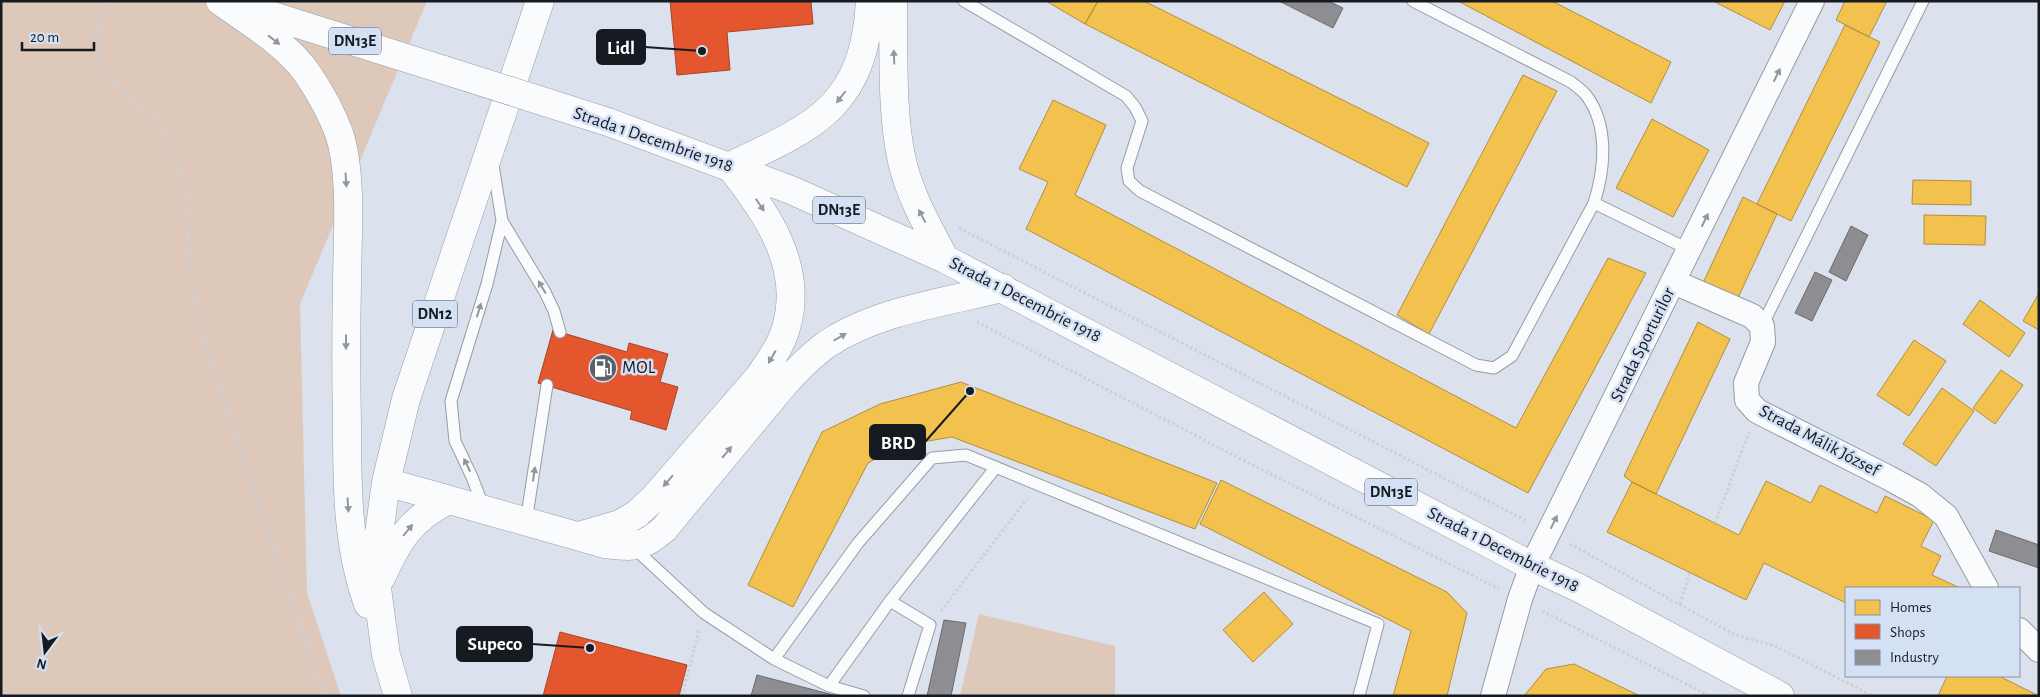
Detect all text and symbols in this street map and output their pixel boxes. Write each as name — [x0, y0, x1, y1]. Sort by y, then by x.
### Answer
scale bar — [22, 20, 95, 52]
road number: DN13E — [329, 27, 381, 54]
text: 20 m — [30, 30, 59, 45]
callout: Lidl — [597, 30, 645, 64]
one-way arrow — [267, 35, 281, 45]
text: Lidl — [607, 39, 635, 58]
one-way arrow — [890, 49, 898, 65]
one-way arrow — [1773, 67, 1781, 82]
one-way arrow — [835, 90, 846, 103]
street label: Strada 1 Decembrie 1918 — [571, 104, 735, 176]
one-way arrow — [342, 172, 350, 188]
road number: DN13E — [813, 196, 865, 224]
one-way arrow — [755, 198, 765, 212]
one-way arrow — [918, 208, 926, 223]
one-way arrow — [1701, 213, 1709, 227]
street label: Strada 1 Decembrie 1918 — [946, 254, 1104, 346]
one-way arrow — [537, 281, 546, 294]
street label: Strada Sporturilor — [1608, 285, 1679, 405]
road number: DN12 — [412, 300, 458, 328]
one-way arrow — [475, 302, 483, 317]
one-way arrow — [833, 333, 848, 341]
one-way arrow — [342, 334, 350, 350]
one-way arrow — [768, 350, 776, 365]
fuel station icon: MOL — [588, 353, 618, 383]
place label: MOL — [622, 359, 656, 377]
street label: Strada Málik József — [1756, 402, 1883, 481]
callout: BRD — [870, 425, 925, 459]
text: BRD — [881, 434, 915, 453]
one-way arrow — [722, 446, 733, 459]
one-way arrow — [463, 458, 471, 472]
one-way arrow — [530, 466, 538, 482]
one-way arrow — [662, 475, 673, 488]
road number: DN13E — [1365, 478, 1417, 506]
one-way arrow — [344, 497, 352, 513]
street label: Strada 1 Decembrie 1918 — [1424, 504, 1582, 596]
one-way arrow — [1550, 515, 1558, 530]
one-way arrow — [402, 524, 413, 537]
legend — [1845, 587, 2020, 677]
text: Homes — [1890, 600, 1932, 615]
text: Shops — [1890, 625, 1925, 640]
north arrow — [20, 627, 70, 677]
callout: Supeco — [457, 627, 532, 661]
text: Supeco — [468, 635, 522, 654]
text: Industry — [1890, 650, 1939, 665]
text: N — [35, 656, 48, 672]

